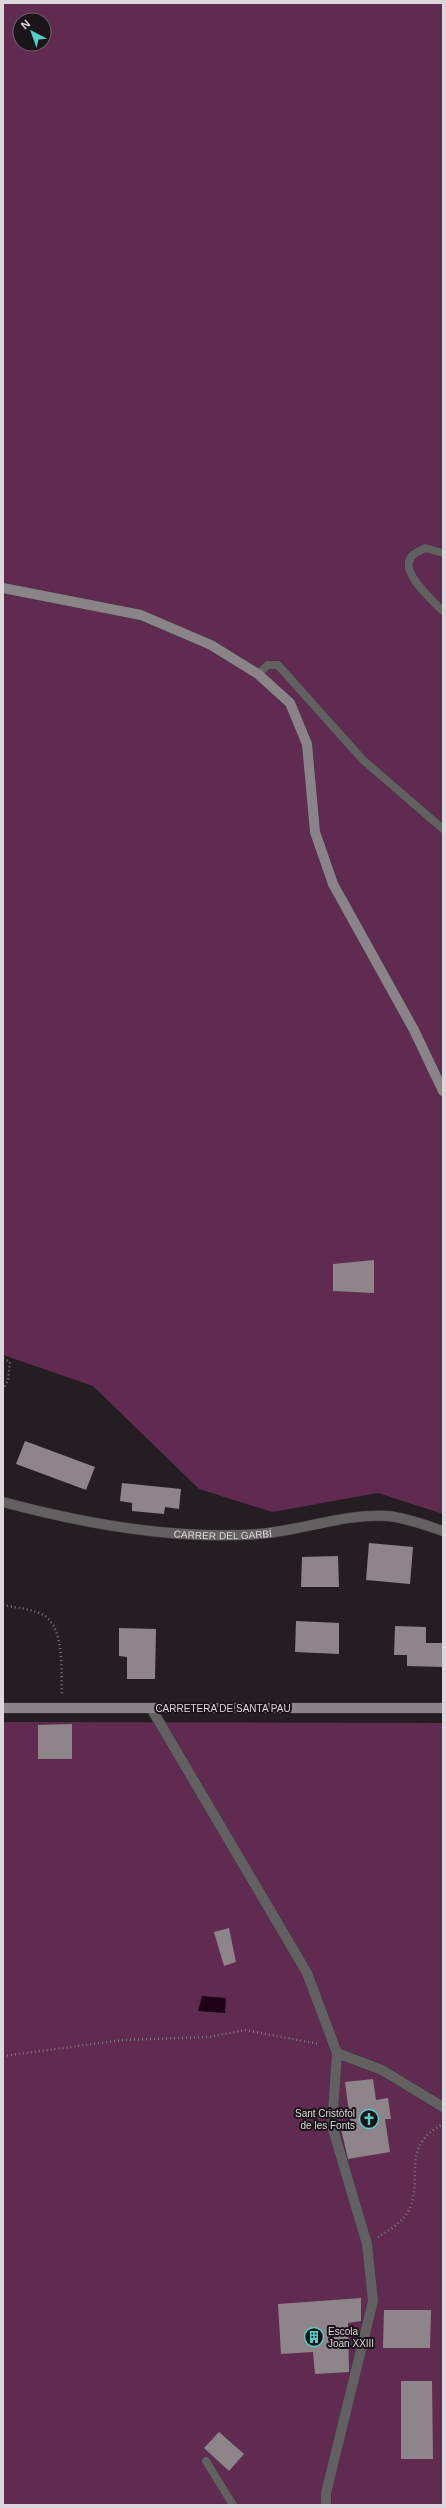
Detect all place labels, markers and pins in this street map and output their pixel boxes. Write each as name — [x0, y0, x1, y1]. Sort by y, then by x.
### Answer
place label: Sant Cristòfol de les Fonts — [295, 2108, 355, 2131]
church icon: Sant Cristòfol de les Fonts — [358, 2108, 380, 2130]
building icon: Escola Joan XXIII — [303, 2326, 325, 2348]
place label: Escola Joan XXIII — [328, 2326, 374, 2349]

